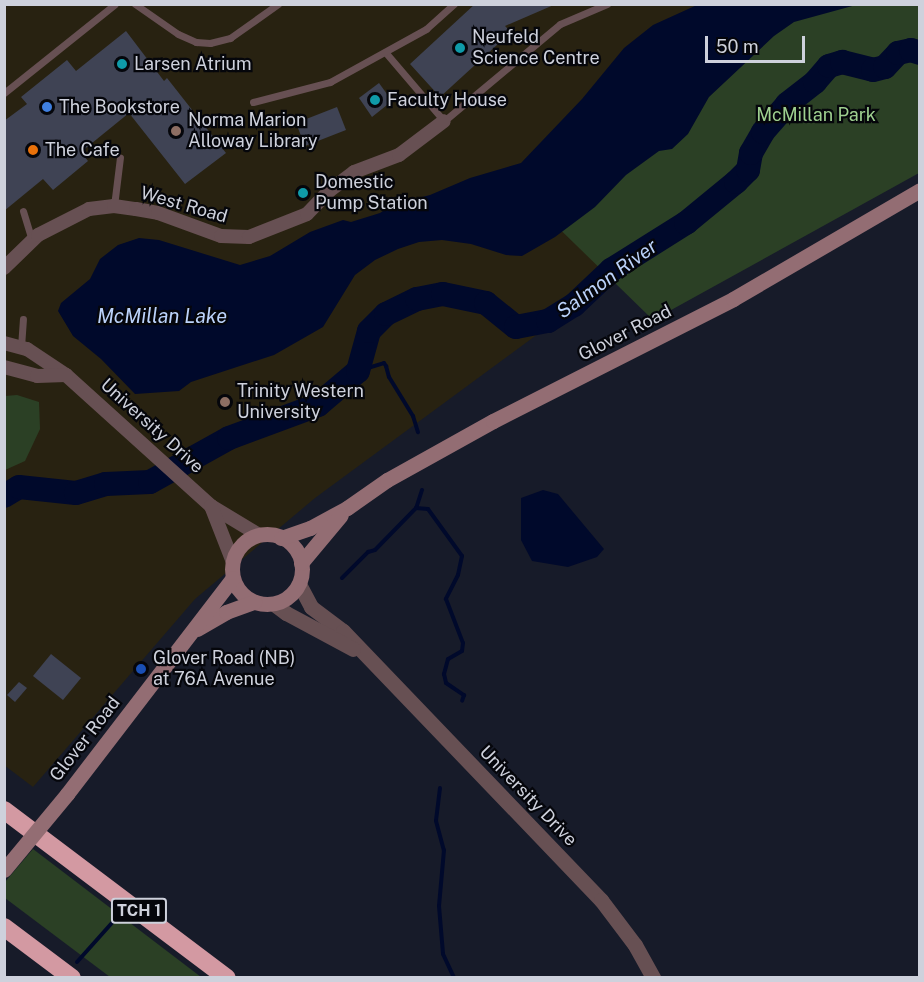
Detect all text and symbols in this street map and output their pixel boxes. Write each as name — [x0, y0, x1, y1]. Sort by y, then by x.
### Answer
scale bar — [708, 24, 808, 62]
place label: Neufeld Science Centre — [472, 27, 600, 70]
text: 50 m — [716, 36, 759, 57]
marker: Neufeld Science Centre — [453, 41, 467, 55]
place label: Larsen Atrium — [134, 53, 252, 75]
marker: Larsen Atrium — [115, 57, 129, 71]
place label: Faculty House — [387, 89, 507, 111]
marker: Faculty House — [368, 93, 382, 107]
place label: The Bookstore — [59, 96, 180, 118]
marker: The Bookstore — [40, 100, 54, 114]
park label: McMillan Park — [756, 104, 876, 126]
place label: Norma Marion Alloway Library — [188, 110, 318, 152]
marker: Norma Marion Alloway Library — [169, 124, 183, 138]
place label: The Cafe — [45, 139, 120, 161]
marker: The Cafe — [26, 143, 40, 157]
place label: Domestic Pump Station — [315, 172, 428, 214]
street label: West Road — [138, 182, 230, 228]
marker: Domestic Pump Station — [296, 186, 310, 200]
water label: Salmon River — [552, 234, 662, 324]
street label: Glover Road — [575, 300, 675, 366]
water label: McMillan Lake — [97, 304, 227, 328]
street label: University Drive — [96, 374, 208, 478]
place label: Trinity Western University — [237, 381, 364, 424]
marker: Trinity Western University — [218, 395, 232, 409]
place label: Glover Road (NB) at 76A Avenue — [153, 648, 295, 690]
marker: Glover Road (NB) at 76A Avenue — [134, 662, 148, 676]
street label: Glover Road — [45, 692, 125, 786]
street label: University Drive — [475, 741, 581, 851]
road number: TCH 1 — [110, 898, 168, 924]

